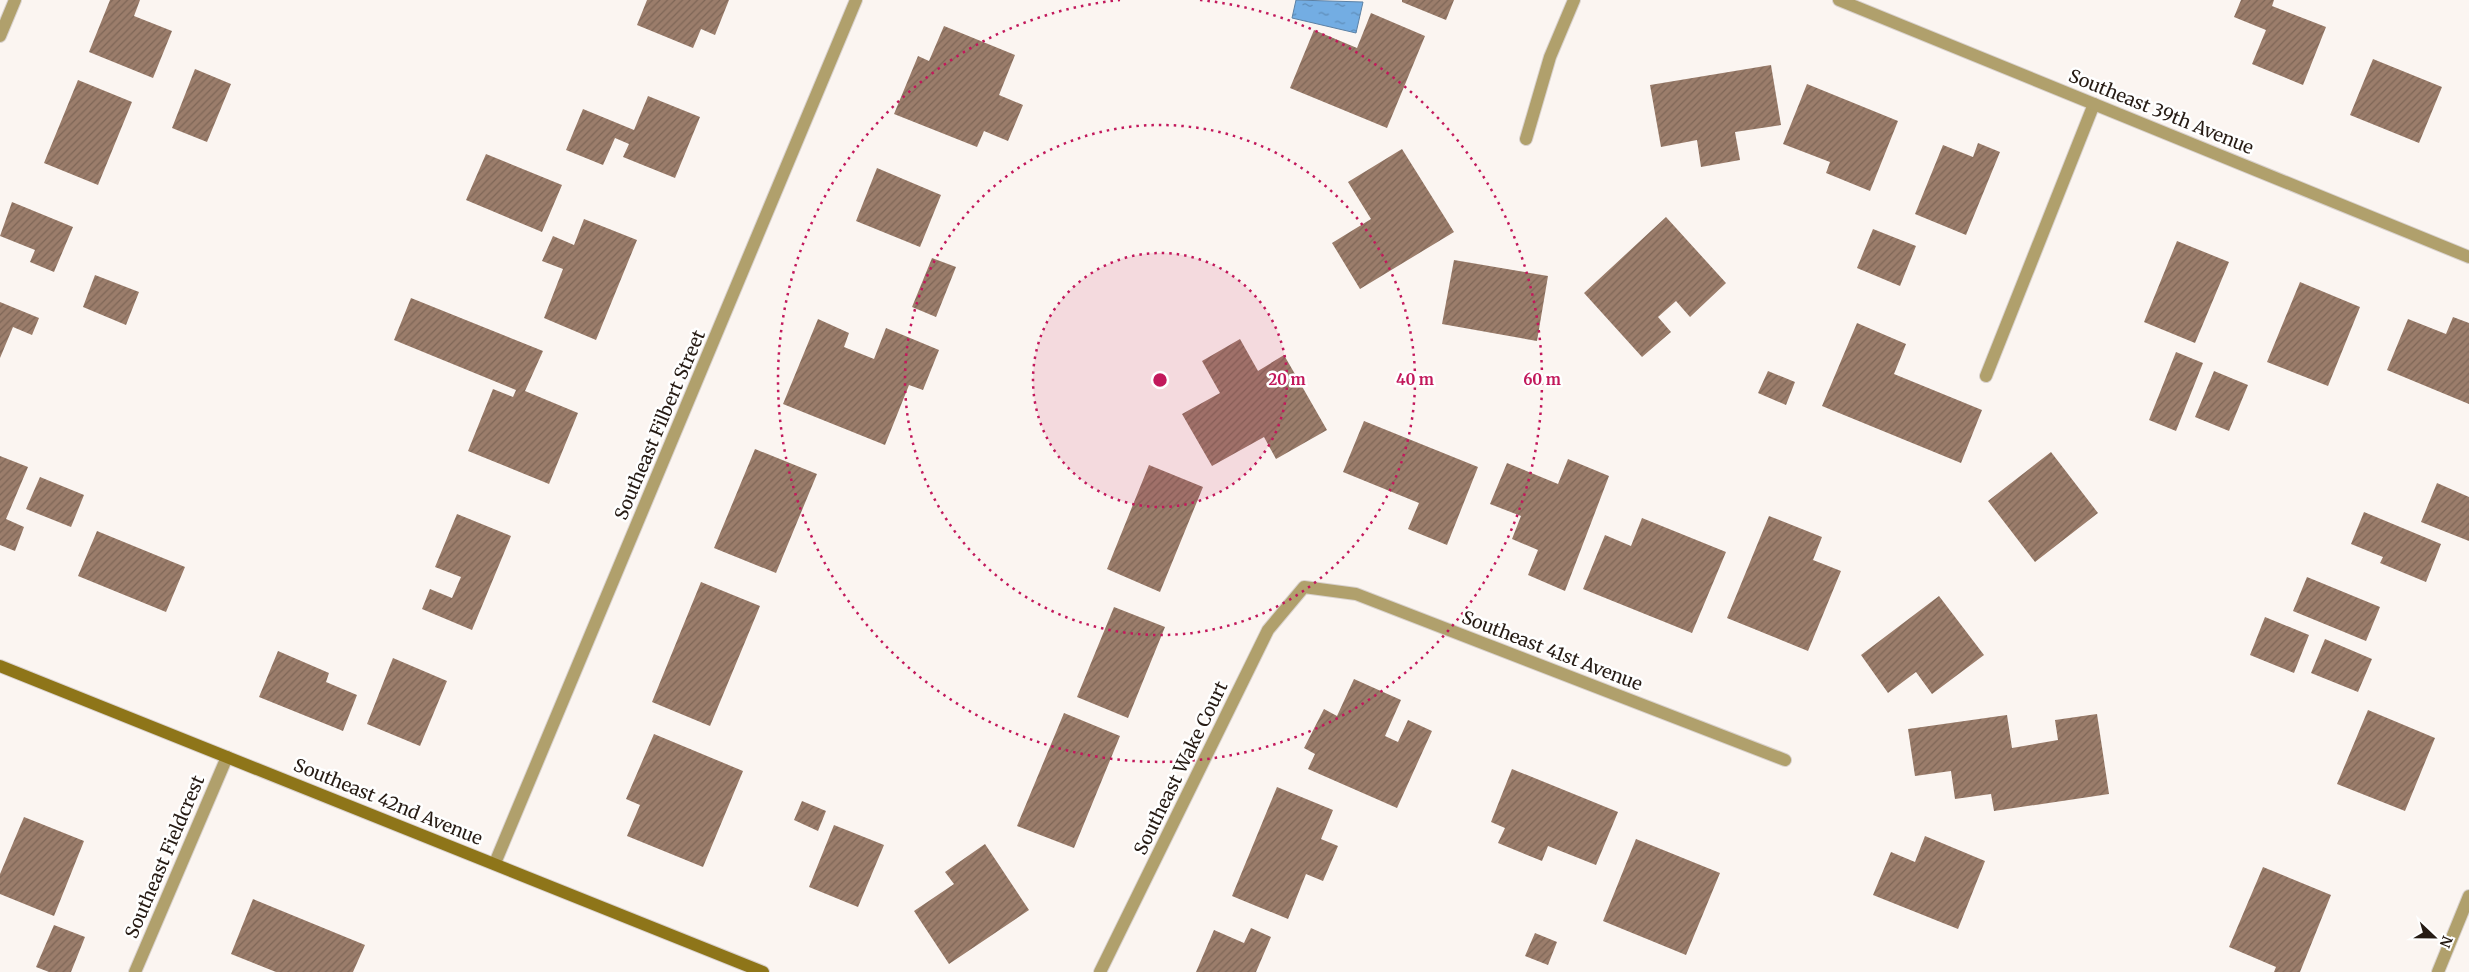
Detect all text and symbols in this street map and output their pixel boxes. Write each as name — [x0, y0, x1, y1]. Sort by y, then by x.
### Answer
street label: Southeast 39th Avenue — [2065, 64, 2257, 159]
street label: Southeast Filbert Street — [609, 326, 710, 523]
text: 20 m — [1268, 370, 1306, 389]
text: 40 m — [1396, 370, 1434, 389]
text: 60 m — [1523, 370, 1561, 389]
centre of rings — [1151, 371, 1169, 389]
street label: Southeast 41st Avenue — [1459, 605, 1646, 696]
street label: Southeast Wake Court — [1129, 677, 1233, 858]
street label: Southeast 42nd Avenue — [290, 753, 486, 850]
street label: Southeast Fieldcrest — [120, 772, 209, 942]
north arrow — [2409, 912, 2459, 962]
text: N — [2436, 933, 2456, 950]

